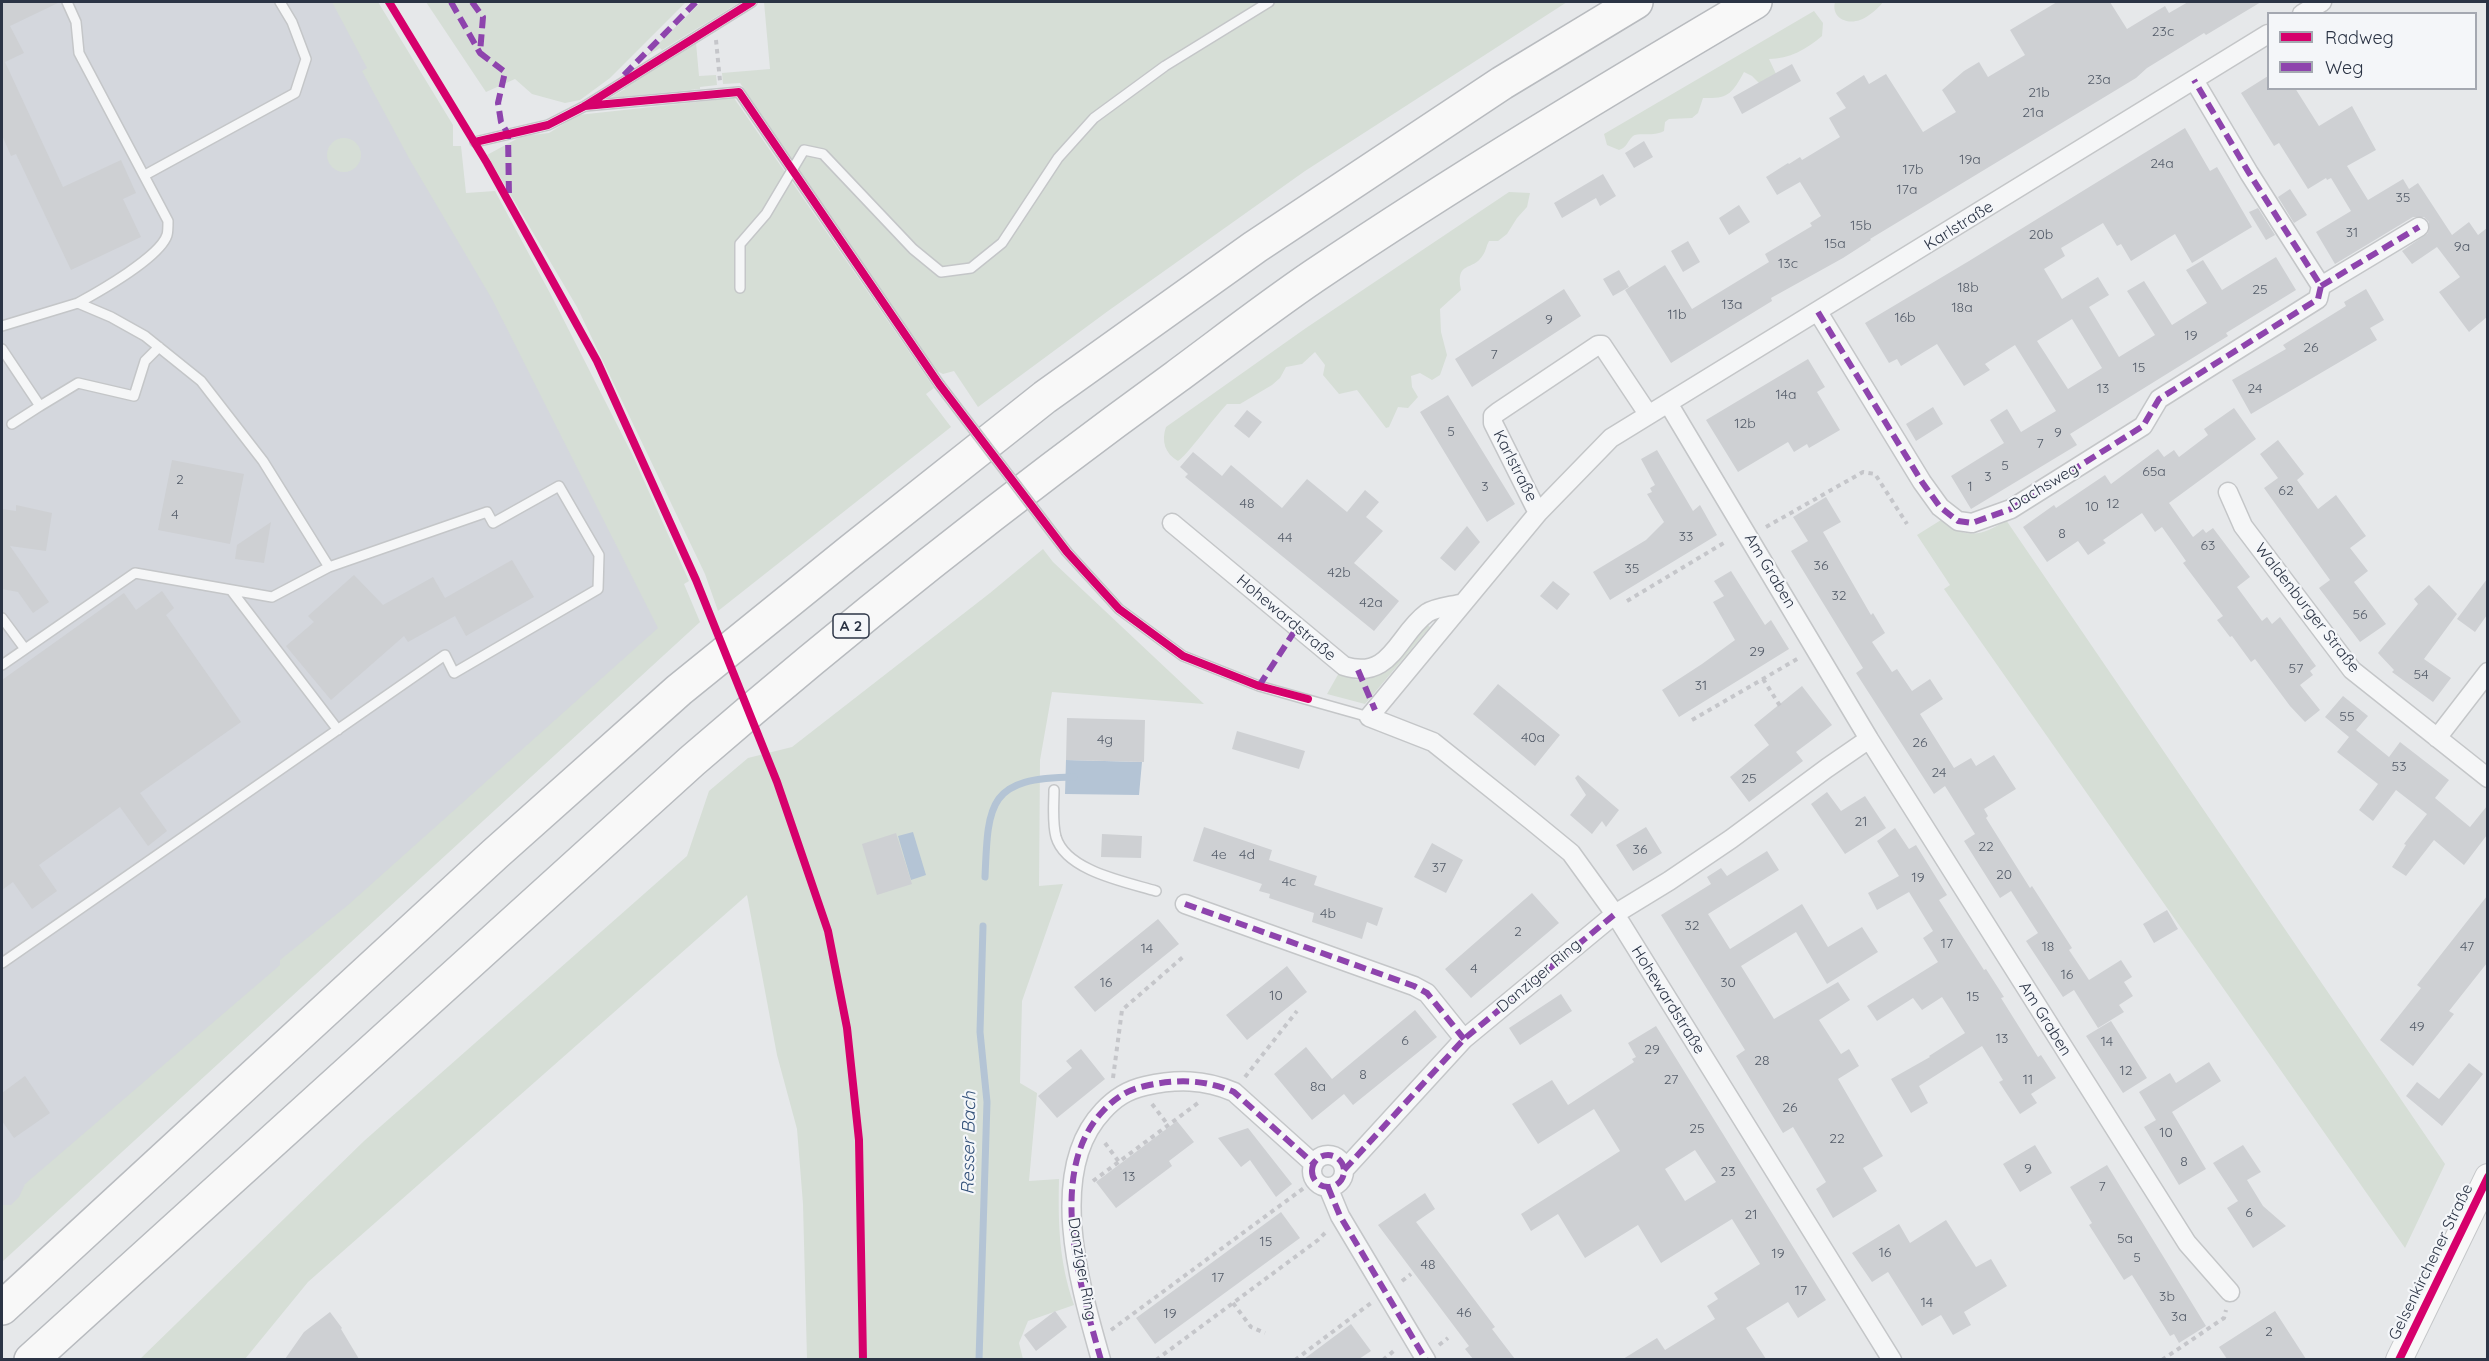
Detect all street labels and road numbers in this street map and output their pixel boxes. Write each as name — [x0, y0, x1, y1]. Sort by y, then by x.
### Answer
street label: Karlstraße — [1921, 197, 1997, 255]
street label: Karlstraße — [1489, 427, 1541, 505]
street label: Dachsweg — [2006, 459, 2082, 515]
street label: Am Graben — [1740, 530, 1800, 612]
street label: Waldenburger Straße — [2250, 539, 2364, 677]
street label: Hohewardstraße — [1232, 571, 1340, 665]
road number: A 2 — [833, 614, 869, 638]
street label: Danziger Ring — [1493, 935, 1585, 1017]
street label: Hohewardstraße — [1627, 942, 1709, 1058]
street label: Am Graben — [2015, 978, 2075, 1060]
street label: Gelsenkirchener Straße — [2385, 1181, 2477, 1343]
street label: Danziger Ring — [1064, 1216, 1100, 1322]

